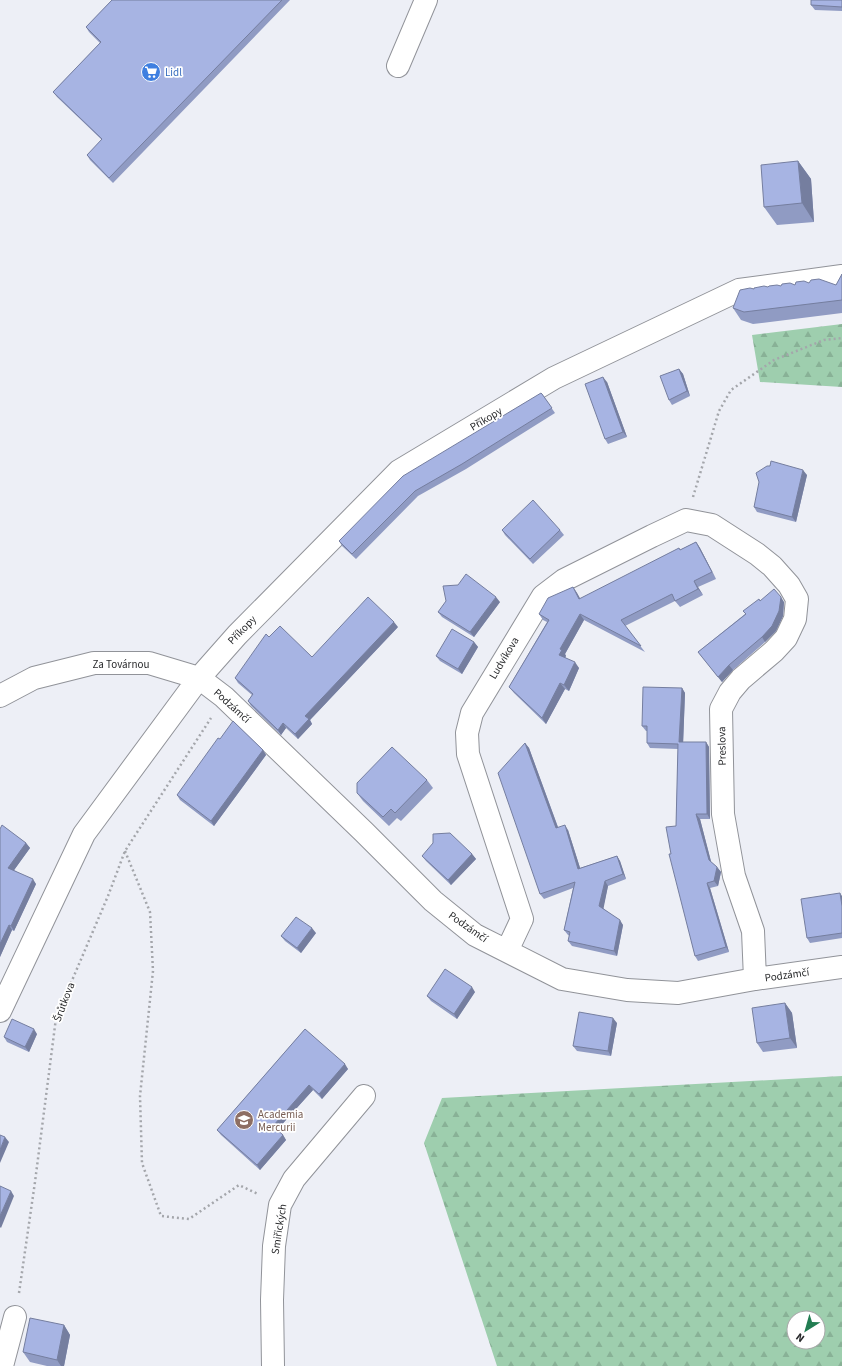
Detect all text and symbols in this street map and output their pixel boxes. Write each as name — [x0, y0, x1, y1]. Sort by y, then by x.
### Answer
supermarket icon: Lidl — [140, 61, 162, 83]
place label: Lidl — [165, 65, 182, 80]
street label: Příkopy — [467, 404, 505, 434]
street label: Příkopy — [224, 612, 260, 648]
street label: Ludvíkova — [486, 634, 522, 682]
street label: Za Továrnou — [93, 657, 149, 672]
street label: Podzámčí — [210, 685, 254, 727]
street label: Preslova — [714, 726, 730, 766]
street label: Podzámčí — [445, 908, 491, 946]
street label: Podzámčí — [764, 964, 811, 986]
street label: Šrůtkova — [50, 980, 78, 1024]
place label: Academia Mercurii — [258, 1107, 303, 1135]
school or university icon: Academia Mercurii — [233, 1109, 255, 1131]
street label: Smiřických — [268, 1203, 290, 1255]
north arrow — [786, 1310, 826, 1350]
text: N — [793, 1329, 808, 1346]

